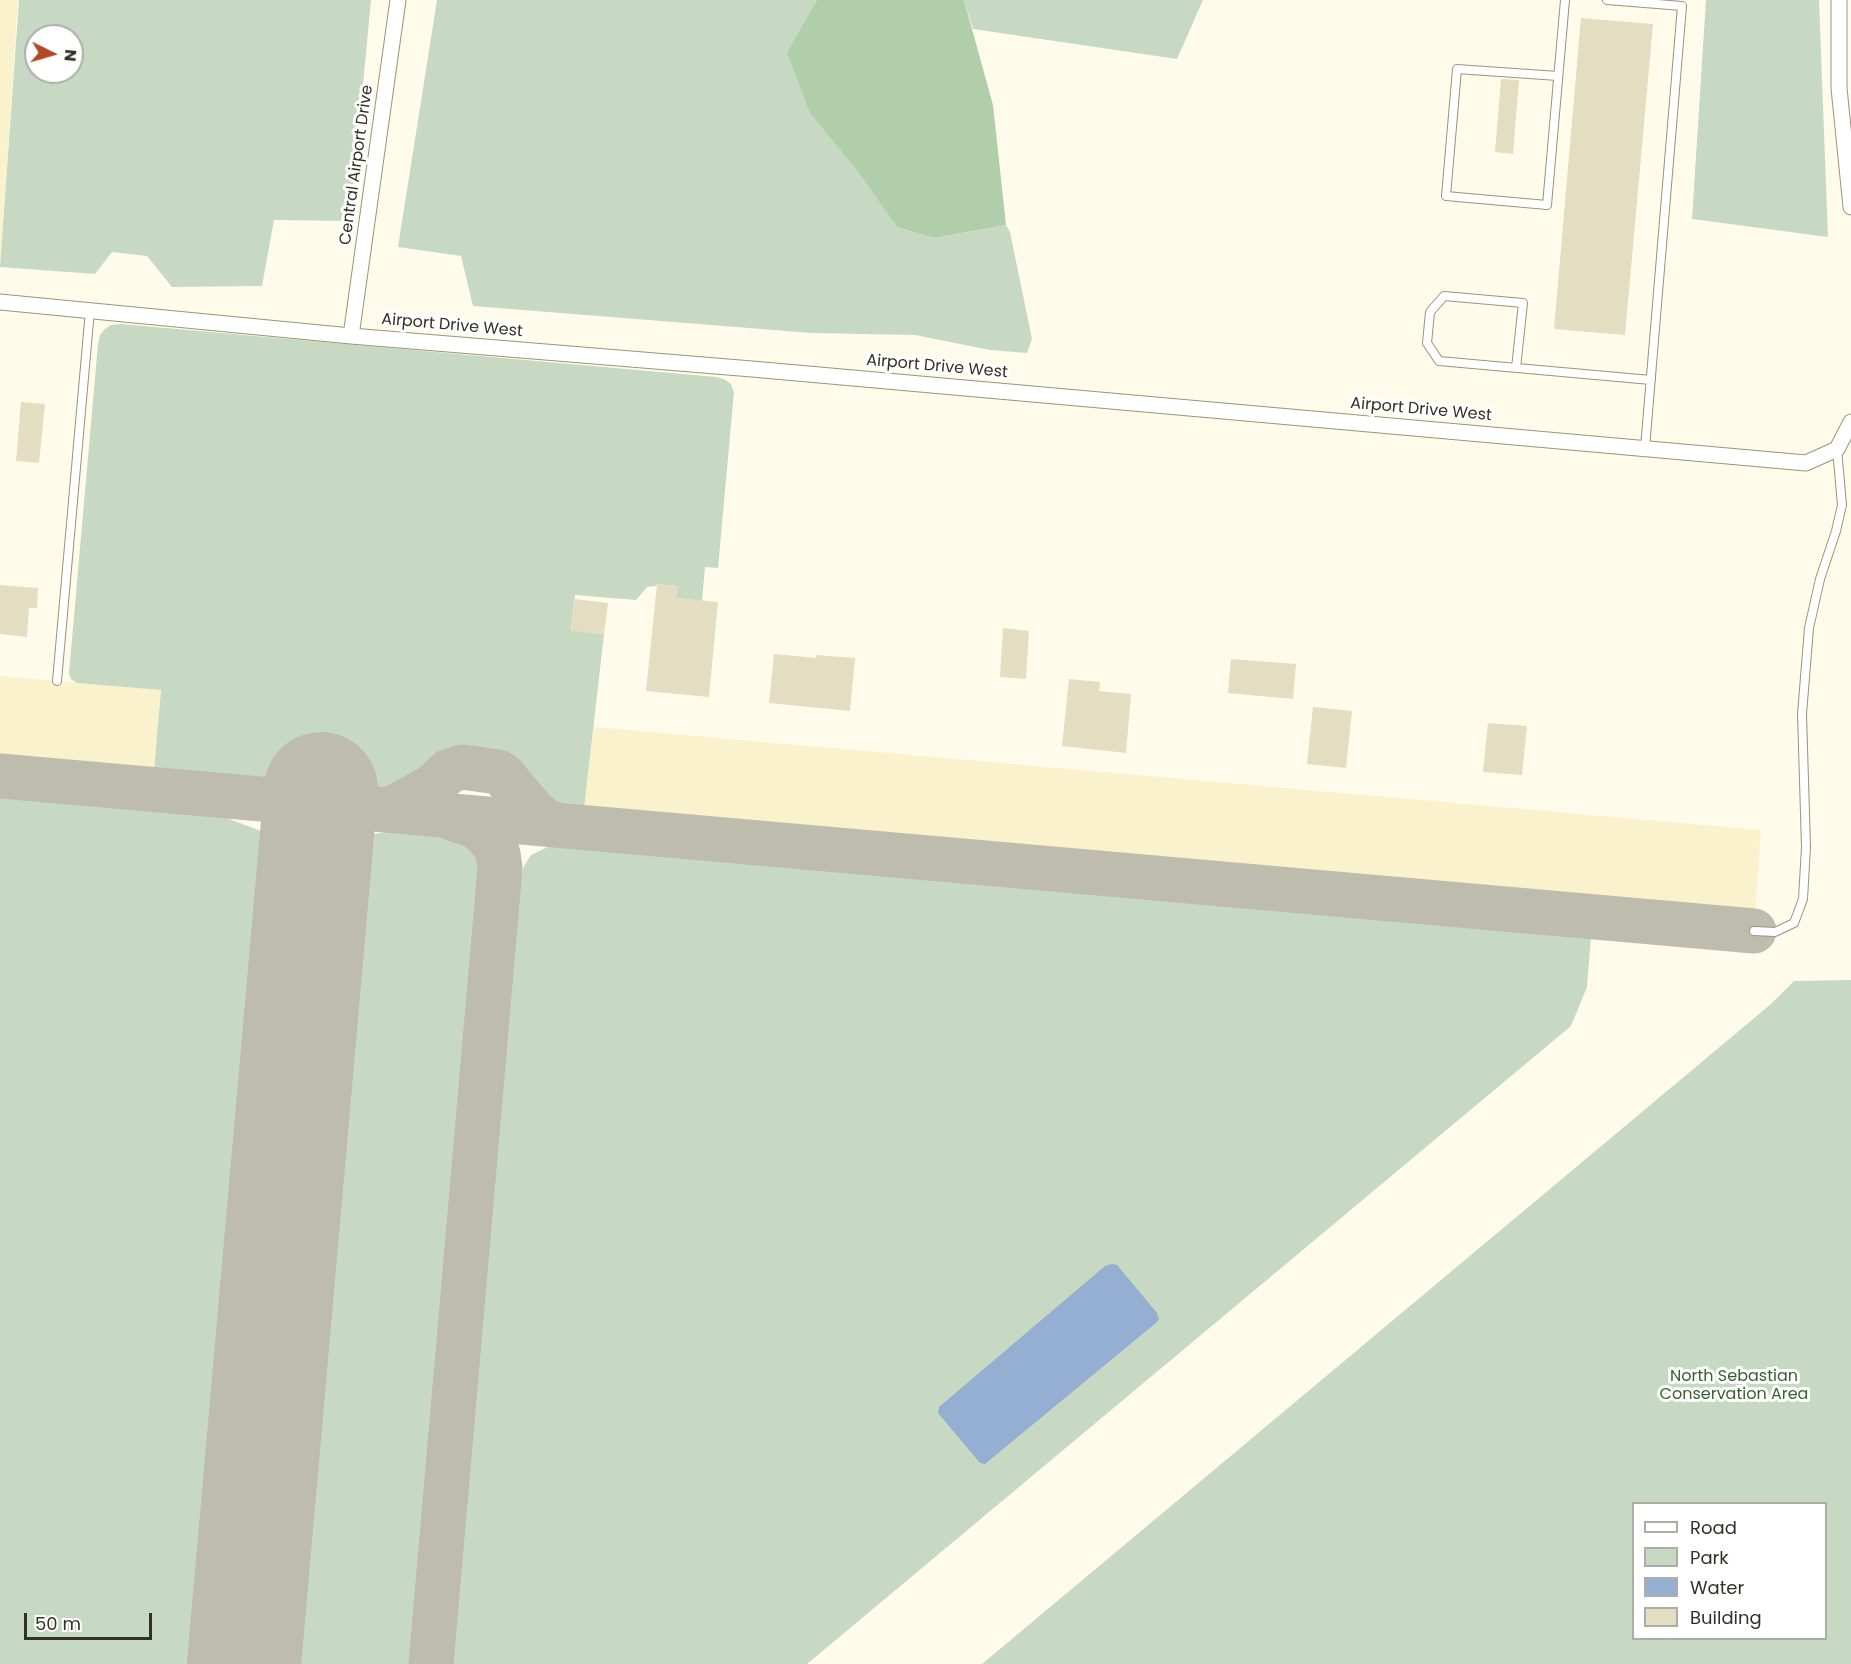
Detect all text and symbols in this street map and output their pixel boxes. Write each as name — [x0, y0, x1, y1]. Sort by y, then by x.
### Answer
north arrow — [24, 24, 84, 84]
text: N — [58, 48, 82, 62]
street label: Central Airport Drive — [336, 84, 378, 246]
street label: Airport Drive West — [380, 310, 524, 342]
street label: Airport Drive West — [865, 351, 1009, 383]
street label: Airport Drive West — [1349, 394, 1493, 426]
park label: North Sebastian Conservation Area — [1660, 1367, 1808, 1405]
legend — [1632, 1502, 1827, 1640]
text: Road — [1690, 1515, 1737, 1540]
text: Park — [1690, 1545, 1729, 1570]
text: Water — [1690, 1575, 1744, 1600]
scale bar — [27, 1601, 154, 1639]
text: Building — [1690, 1605, 1762, 1630]
text: 50 m — [35, 1611, 81, 1636]

